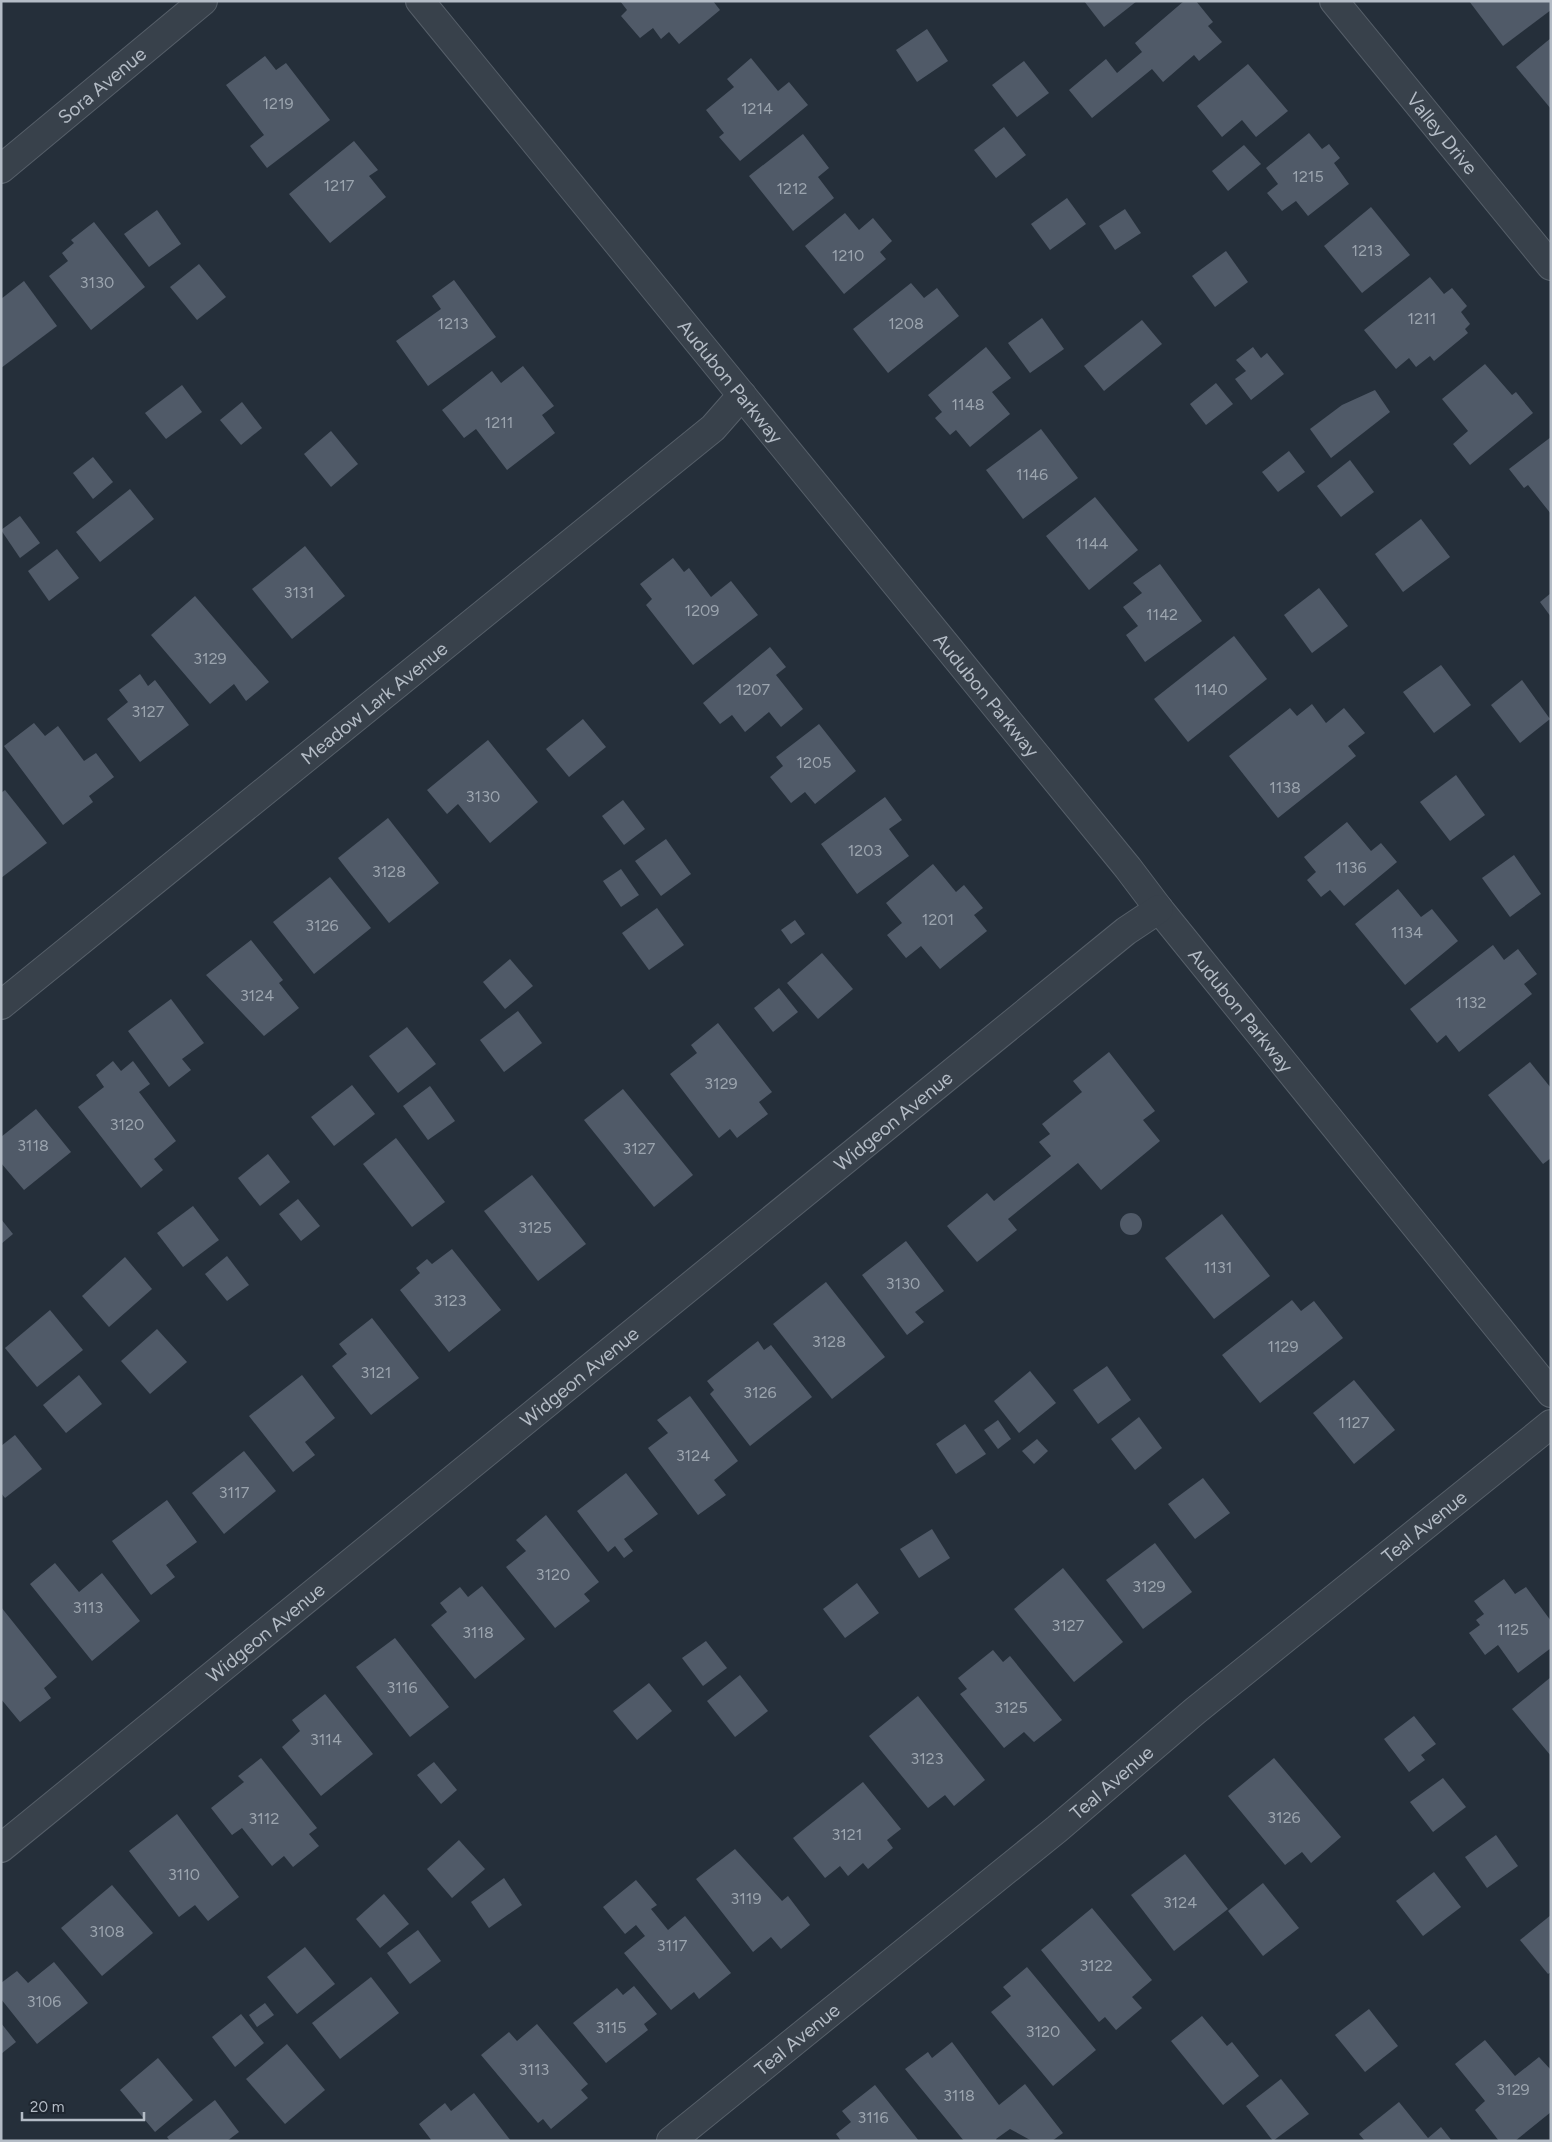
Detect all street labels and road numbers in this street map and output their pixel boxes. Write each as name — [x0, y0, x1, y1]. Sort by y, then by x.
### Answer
street label: Sora Avenue — [53, 42, 151, 129]
street label: Valley Drive — [1402, 88, 1482, 179]
street label: Audubon Parkway — [673, 315, 788, 448]
street label: Audubon Parkway — [929, 629, 1044, 762]
street label: Meadow Lark Avenue — [296, 637, 452, 769]
street label: Audubon Parkway — [1183, 944, 1298, 1077]
street label: Widgeon Avenue — [830, 1066, 957, 1176]
street label: Widgeon Avenue — [516, 1322, 643, 1432]
street label: Teal Avenue — [1377, 1486, 1471, 1568]
street label: Widgeon Avenue — [202, 1578, 329, 1688]
street label: Teal Avenue — [1065, 1741, 1158, 1825]
street label: Teal Avenue — [750, 1998, 844, 2081]

